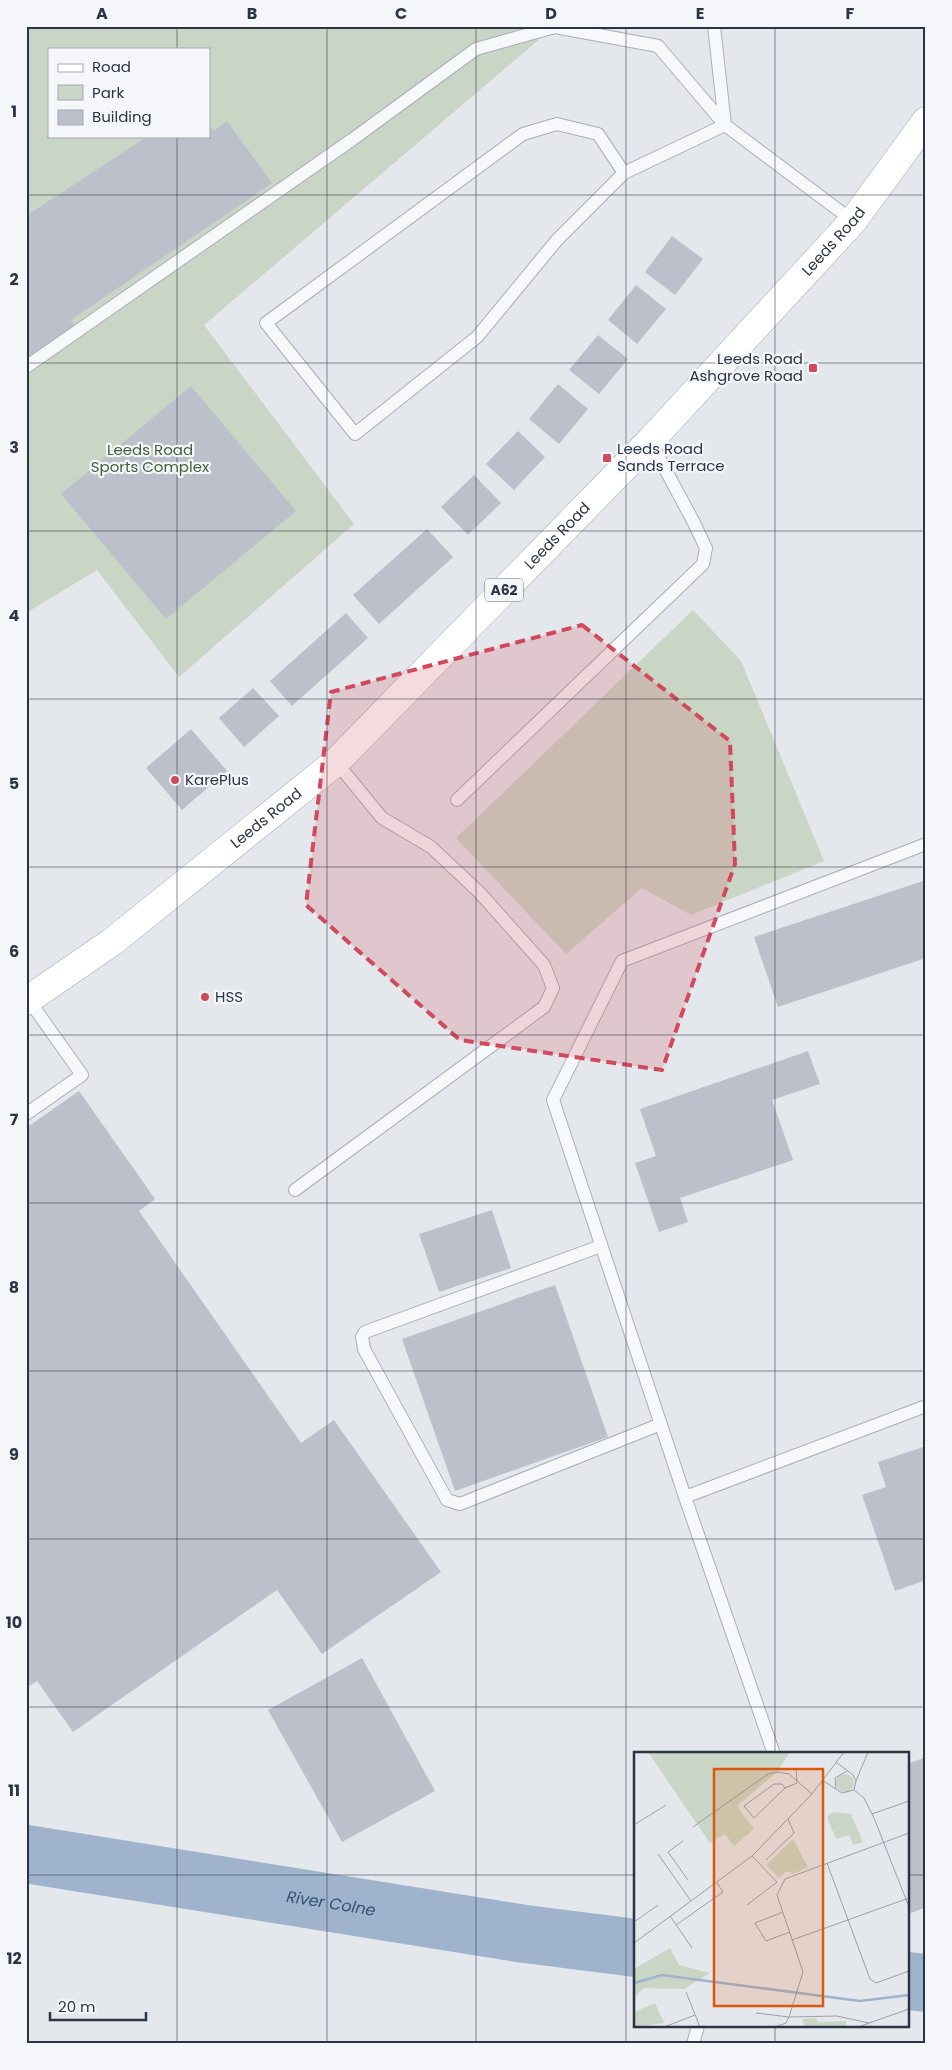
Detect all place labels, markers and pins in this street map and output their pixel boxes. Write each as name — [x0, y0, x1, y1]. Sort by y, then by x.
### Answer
place label: Leeds Road Ashgrove Road — [689, 348, 803, 386]
marker: Leeds Road Ashgrove Road — [807, 362, 819, 374]
place label: Leeds Road Sands Terrace — [617, 438, 725, 476]
marker: Leeds Road Sands Terrace — [601, 452, 613, 464]
place label: KarePlus — [185, 769, 249, 790]
marker: KarePlus — [169, 774, 181, 786]
place label: HSS — [215, 986, 243, 1007]
marker: HSS — [199, 991, 211, 1003]

